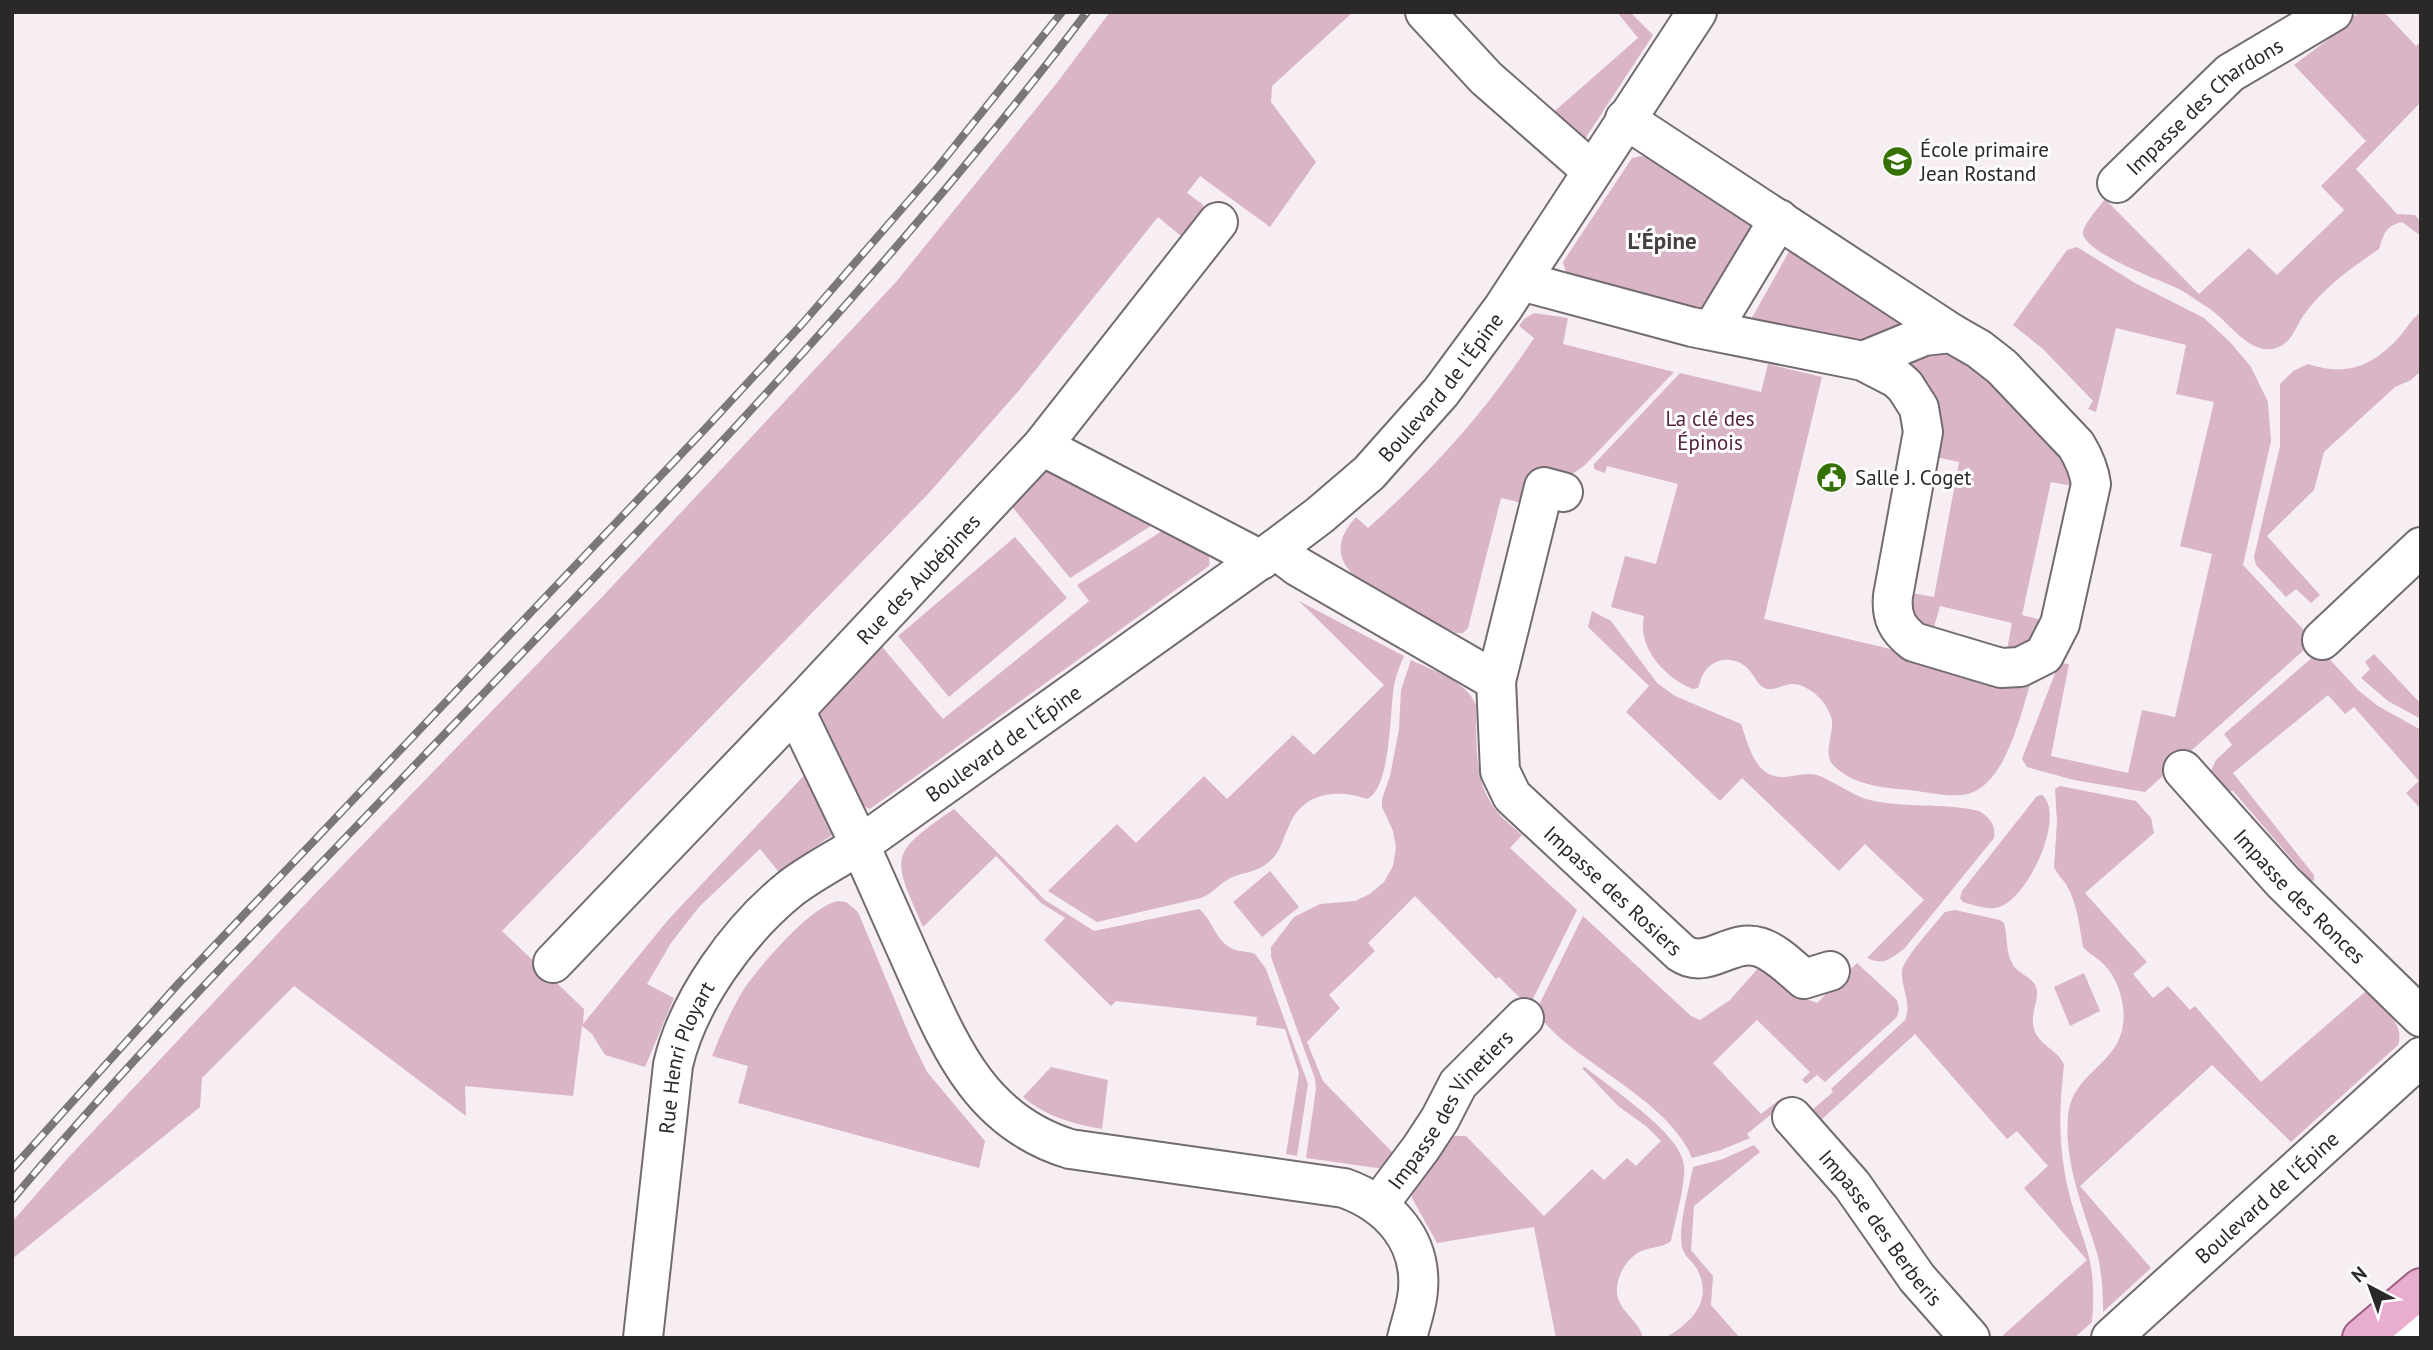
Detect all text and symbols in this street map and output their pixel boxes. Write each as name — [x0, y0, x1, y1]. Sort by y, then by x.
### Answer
street label: Impasse des Chardons — [2120, 31, 2288, 181]
place label: École primaire Jean Rostand — [1919, 136, 2049, 187]
school or university icon: École primaire Jean Rostand — [1880, 144, 1914, 178]
district label: L'Épine — [1627, 226, 1697, 255]
street label: Boulevard de l'Épine — [1372, 307, 1509, 467]
park label: La clé des Épinois — [1665, 405, 1755, 456]
public building icon: Salle J. Coget — [1815, 460, 1849, 494]
place label: Salle J. Coget — [1855, 464, 1971, 491]
street label: Rue des Aubépines — [850, 508, 986, 650]
street label: Boulevard de l'Épine — [920, 678, 1086, 808]
street label: Impasse des Rosiers — [1539, 819, 1688, 961]
street label: Impasse des Ronces — [2228, 823, 2372, 969]
street label: Rue Henri Ployart — [652, 976, 720, 1135]
street label: Impasse des Vinetiers — [1381, 1024, 1518, 1194]
street label: Boulevard de l'Épine — [2189, 1125, 2344, 1269]
street label: Impasse des Berberis — [1813, 1144, 1949, 1311]
north arrow — [2335, 1252, 2405, 1322]
text: N — [2346, 1261, 2371, 1287]

